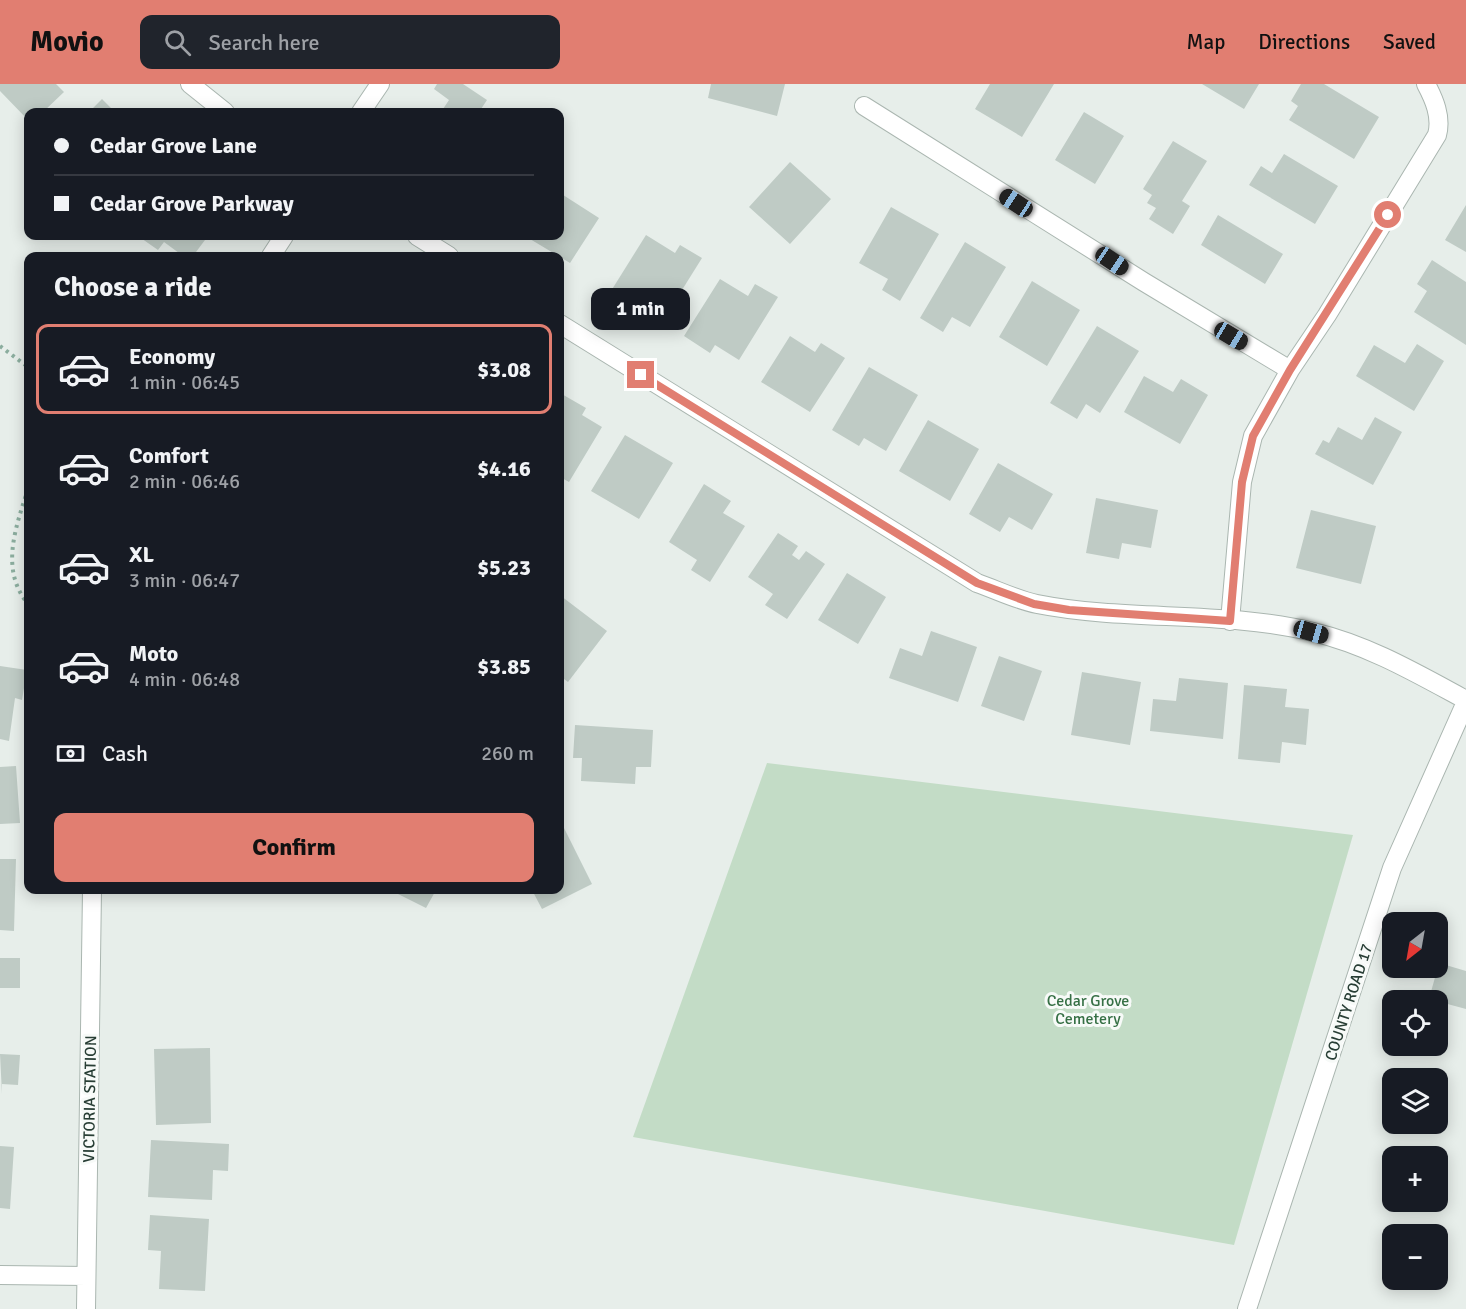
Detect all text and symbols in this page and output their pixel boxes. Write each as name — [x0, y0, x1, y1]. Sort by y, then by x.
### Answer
search box — [140, 15, 560, 69]
text: Movio — [30, 25, 104, 59]
icon: search — [161, 26, 194, 59]
text: Search here — [209, 29, 320, 56]
text: Map — [1187, 29, 1225, 55]
text: Directions — [1258, 29, 1350, 55]
text: Saved — [1383, 29, 1436, 55]
text: Cedar Grove Lane — [90, 132, 257, 159]
car — [996, 186, 1036, 220]
text: Cedar Grove Parkway — [90, 190, 294, 217]
route start — [1374, 201, 1401, 228]
car — [1092, 243, 1132, 279]
text: Choose a ride — [54, 271, 212, 304]
callout: 1 min — [592, 288, 690, 330]
text: 1 min — [616, 296, 665, 321]
car — [1211, 319, 1251, 353]
icon: car — [57, 342, 111, 396]
text: Economy — [129, 343, 215, 370]
text: $3.08 — [477, 356, 531, 383]
route end — [627, 361, 654, 388]
text: 1 min · 06:45 — [129, 370, 240, 395]
icon: car — [57, 441, 111, 495]
text: Comfort — [129, 442, 209, 469]
text: $4.16 — [477, 455, 531, 482]
text: 2 min · 06:46 — [129, 469, 240, 494]
icon: car — [57, 540, 111, 594]
text: XL — [129, 541, 154, 568]
text: $5.23 — [477, 554, 531, 581]
text: 3 min · 06:47 — [129, 568, 240, 593]
car — [1291, 618, 1331, 646]
icon: car — [57, 639, 111, 693]
text: Moto — [129, 640, 178, 667]
text: $3.85 — [477, 653, 531, 680]
text: 4 min · 06:48 — [129, 667, 240, 692]
icon: cash — [54, 737, 87, 770]
text: Cash — [102, 740, 148, 767]
text: 260 m — [481, 741, 534, 766]
button: Confirm — [54, 813, 534, 882]
north arrow — [1382, 912, 1448, 978]
map controls — [1382, 912, 1448, 1290]
street label: COUNTY ROAD 17 — [1321, 941, 1377, 1063]
button: locate — [1382, 990, 1448, 1056]
park label: Cedar Grove Cemetery — [1047, 991, 1129, 1029]
street label: VICTORIA STATION — [79, 1035, 101, 1163]
button: layers — [1382, 1068, 1448, 1134]
button: + — [1382, 1146, 1448, 1212]
button: − — [1382, 1224, 1448, 1290]

